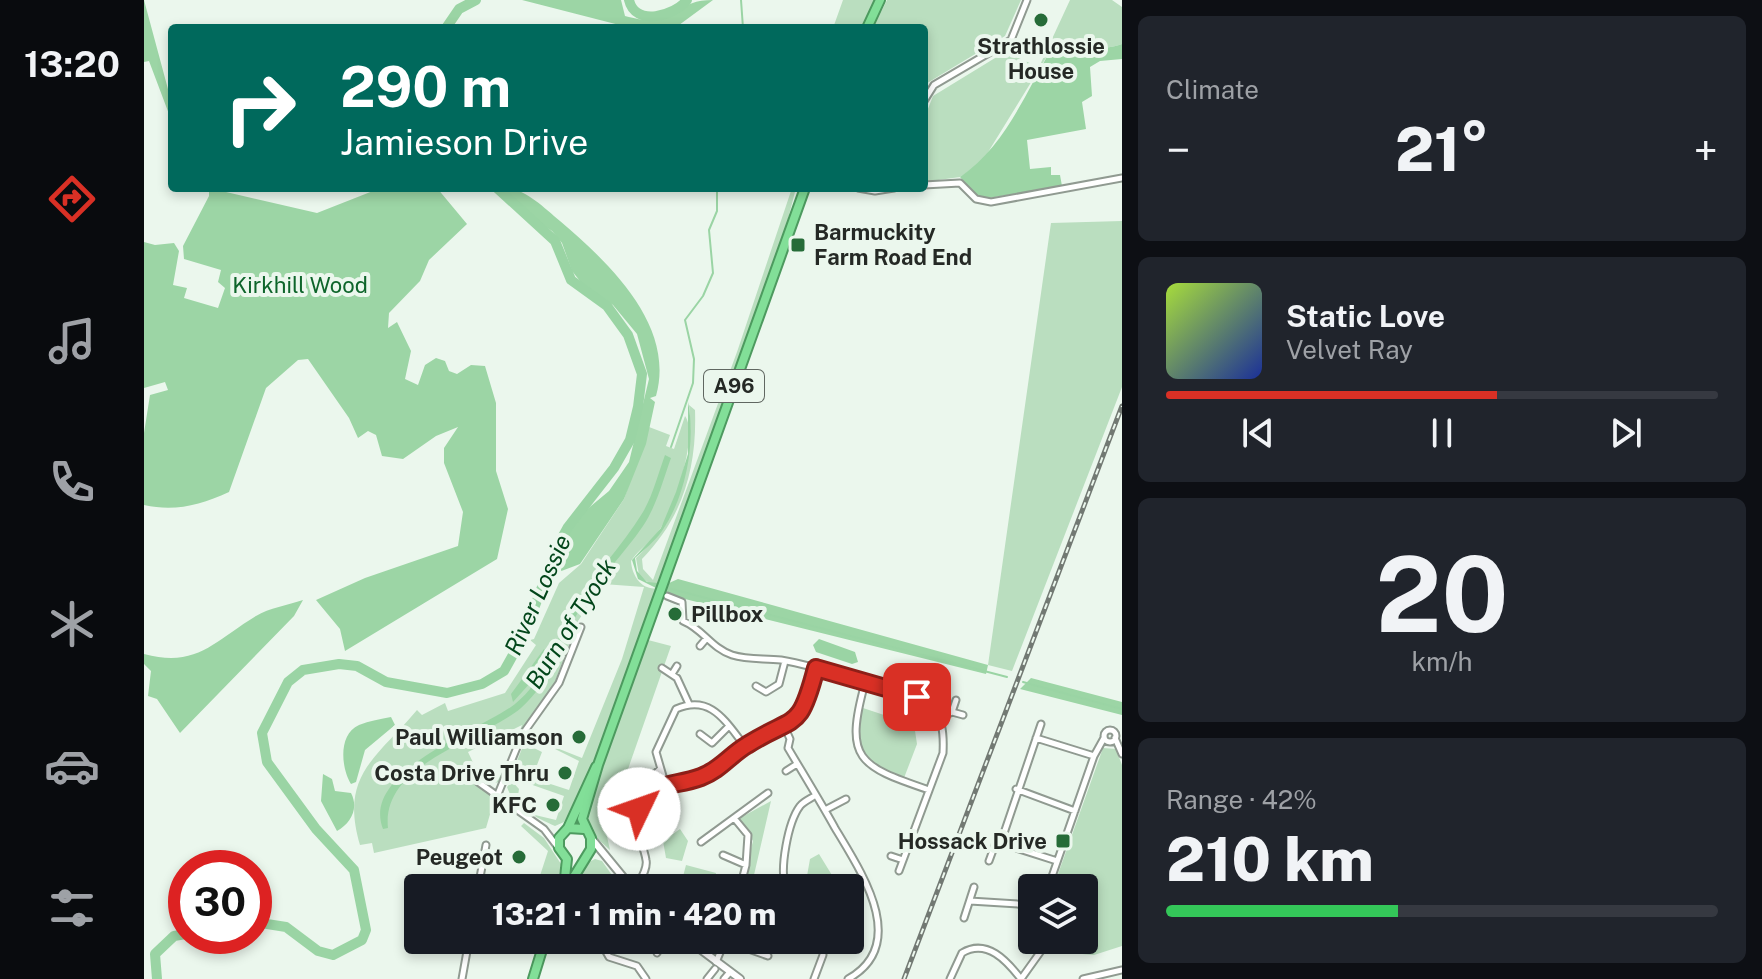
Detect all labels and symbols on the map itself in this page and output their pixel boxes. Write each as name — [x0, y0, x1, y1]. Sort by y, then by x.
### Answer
marker: Strathlossie House — [1032, 11, 1050, 29]
place label: Strathlossie House — [977, 33, 1105, 84]
place label: Barmuckity Farm Road End — [814, 219, 972, 270]
marker: Barmuckity Farm Road End — [789, 236, 807, 254]
park label: Kirkhill Wood — [232, 272, 368, 298]
road number: A96 — [704, 370, 764, 402]
water label: River Lossie — [498, 530, 576, 659]
water label: Burn of Tyock — [519, 553, 621, 693]
place label: Pillbox — [691, 601, 763, 627]
marker: Pillbox — [666, 605, 684, 623]
pin — [883, 663, 951, 731]
place label: Paul Williamson — [395, 724, 563, 750]
marker: Paul Williamson — [570, 728, 588, 746]
place label: Costa Drive Thru — [374, 760, 549, 786]
marker: Costa Drive Thru — [556, 764, 574, 782]
position arrow — [597, 767, 681, 851]
place label: KFC — [492, 792, 537, 818]
marker: KFC — [544, 796, 562, 814]
place label: Hossack Drive — [898, 828, 1047, 854]
marker: Hossack Drive — [1054, 832, 1072, 850]
place label: Peugeot — [416, 844, 503, 870]
marker: Peugeot — [510, 848, 528, 866]
speed limit sign: 30 — [168, 850, 272, 954]

